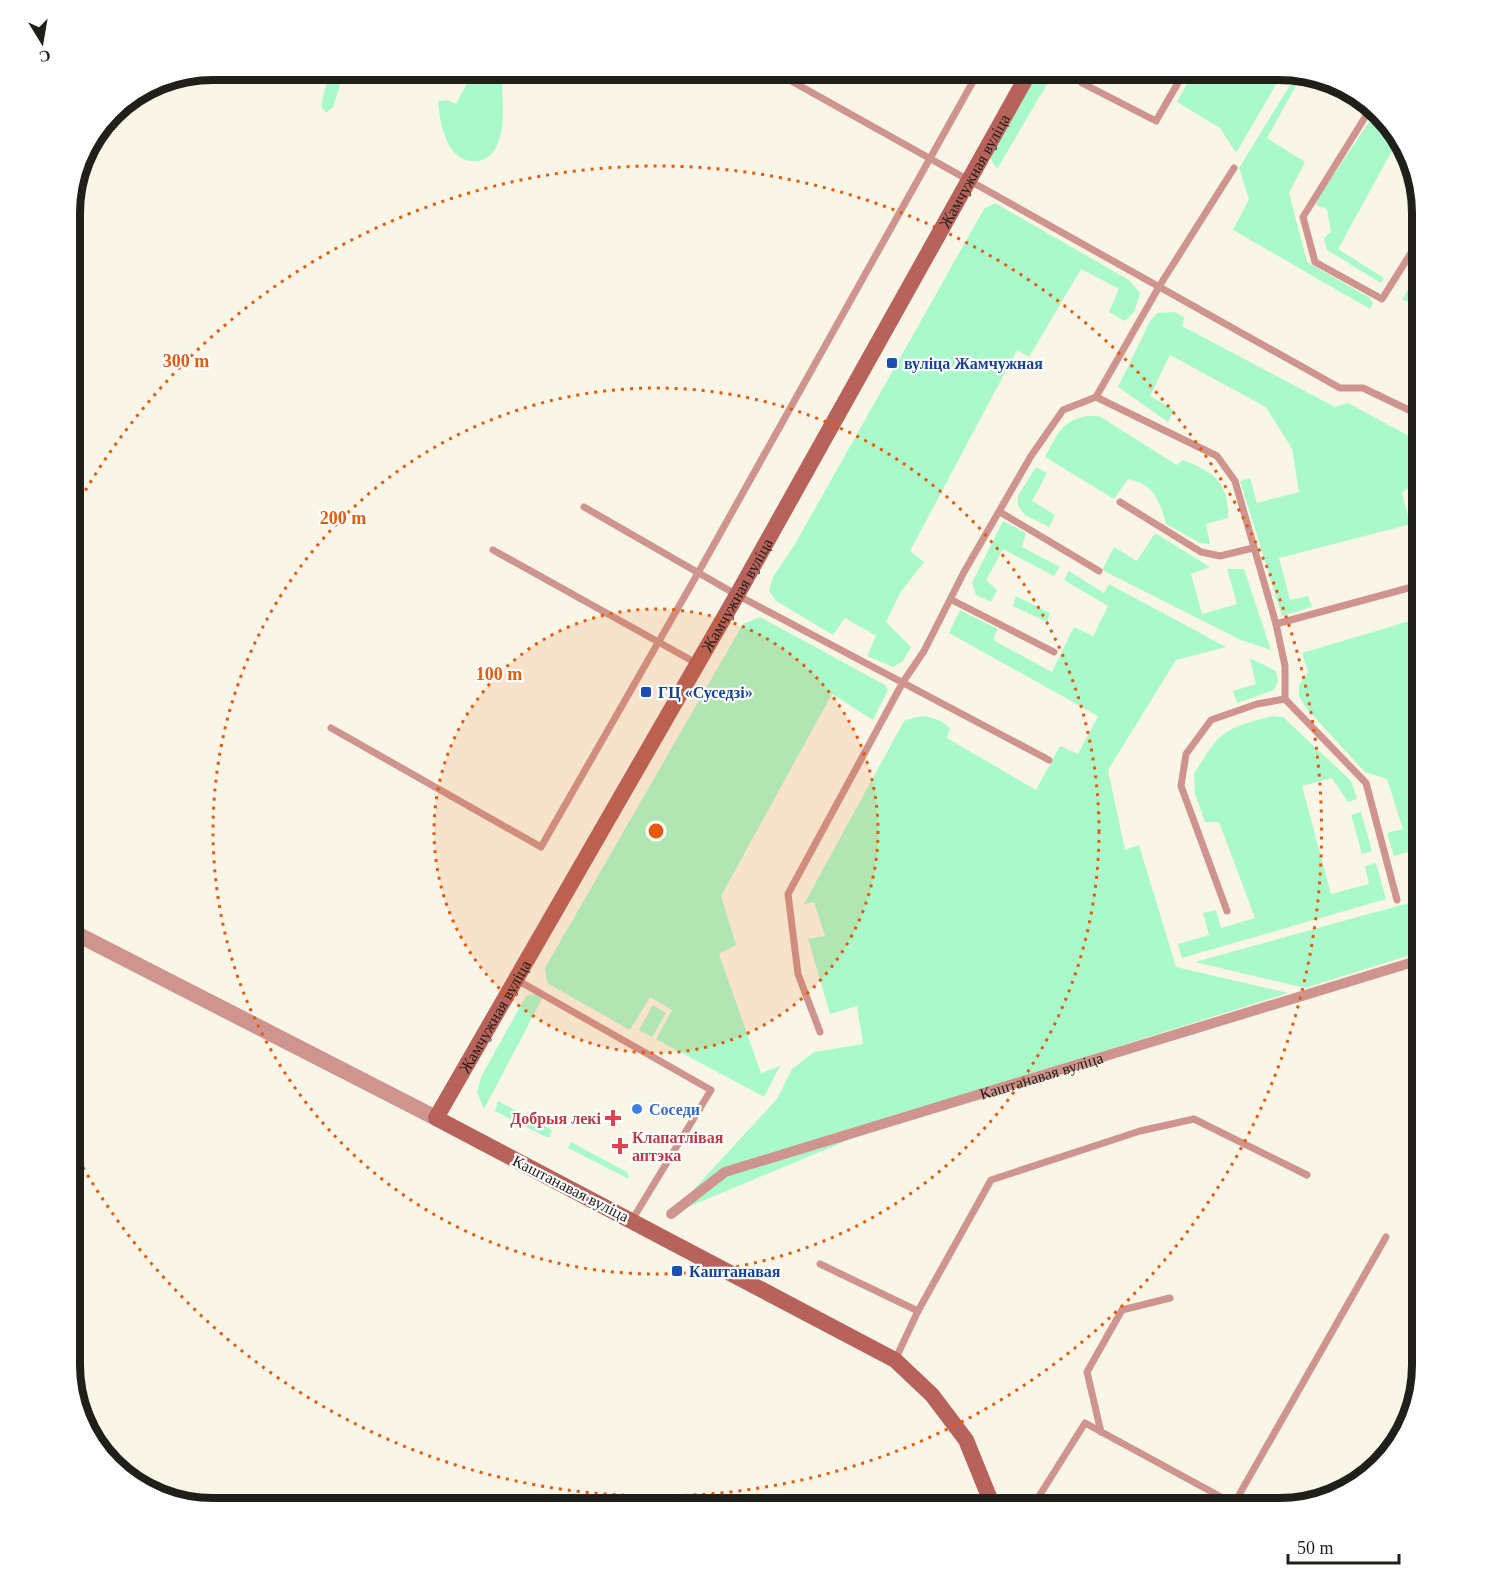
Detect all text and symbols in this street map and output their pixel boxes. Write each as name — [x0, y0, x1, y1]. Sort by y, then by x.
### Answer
north arrow — [12, 12, 72, 72]
text: С — [37, 47, 52, 66]
street label: Жамчужная вуліца — [936, 111, 1013, 231]
text: 300 m — [163, 351, 209, 371]
place label: вуліца Жамчужная — [904, 355, 1043, 373]
marker: вуліца Жамчужная — [885, 356, 899, 370]
text: 200 m — [320, 508, 366, 528]
street label: Жамчужная вуліца — [698, 536, 776, 655]
text: 100 m — [476, 664, 522, 684]
place label: ГЦ «Суседзі» — [658, 684, 753, 702]
marker: ГЦ «Суседзі» — [639, 685, 653, 699]
centre of rings — [646, 821, 666, 841]
street label: Жамчужная вуліца — [456, 957, 534, 1076]
street label: Каштанавая вуліца — [978, 1049, 1105, 1103]
place label: Соседи — [649, 1101, 700, 1118]
marker: Соседи — [630, 1102, 644, 1116]
place label: Добрыя лекі — [510, 1110, 602, 1128]
marker: Добрыя лекі — [606, 1111, 620, 1125]
place label: Клапатлівая аптэка — [632, 1129, 724, 1164]
marker: Клапатлівая аптэка — [613, 1139, 627, 1153]
street label: Каштанавая вуліца — [509, 1152, 632, 1226]
place label: Каштанавая — [689, 1263, 781, 1280]
marker: Каштанавая — [670, 1264, 684, 1278]
scale bar — [1288, 1527, 1399, 1565]
text: 50 m — [1297, 1538, 1334, 1558]

